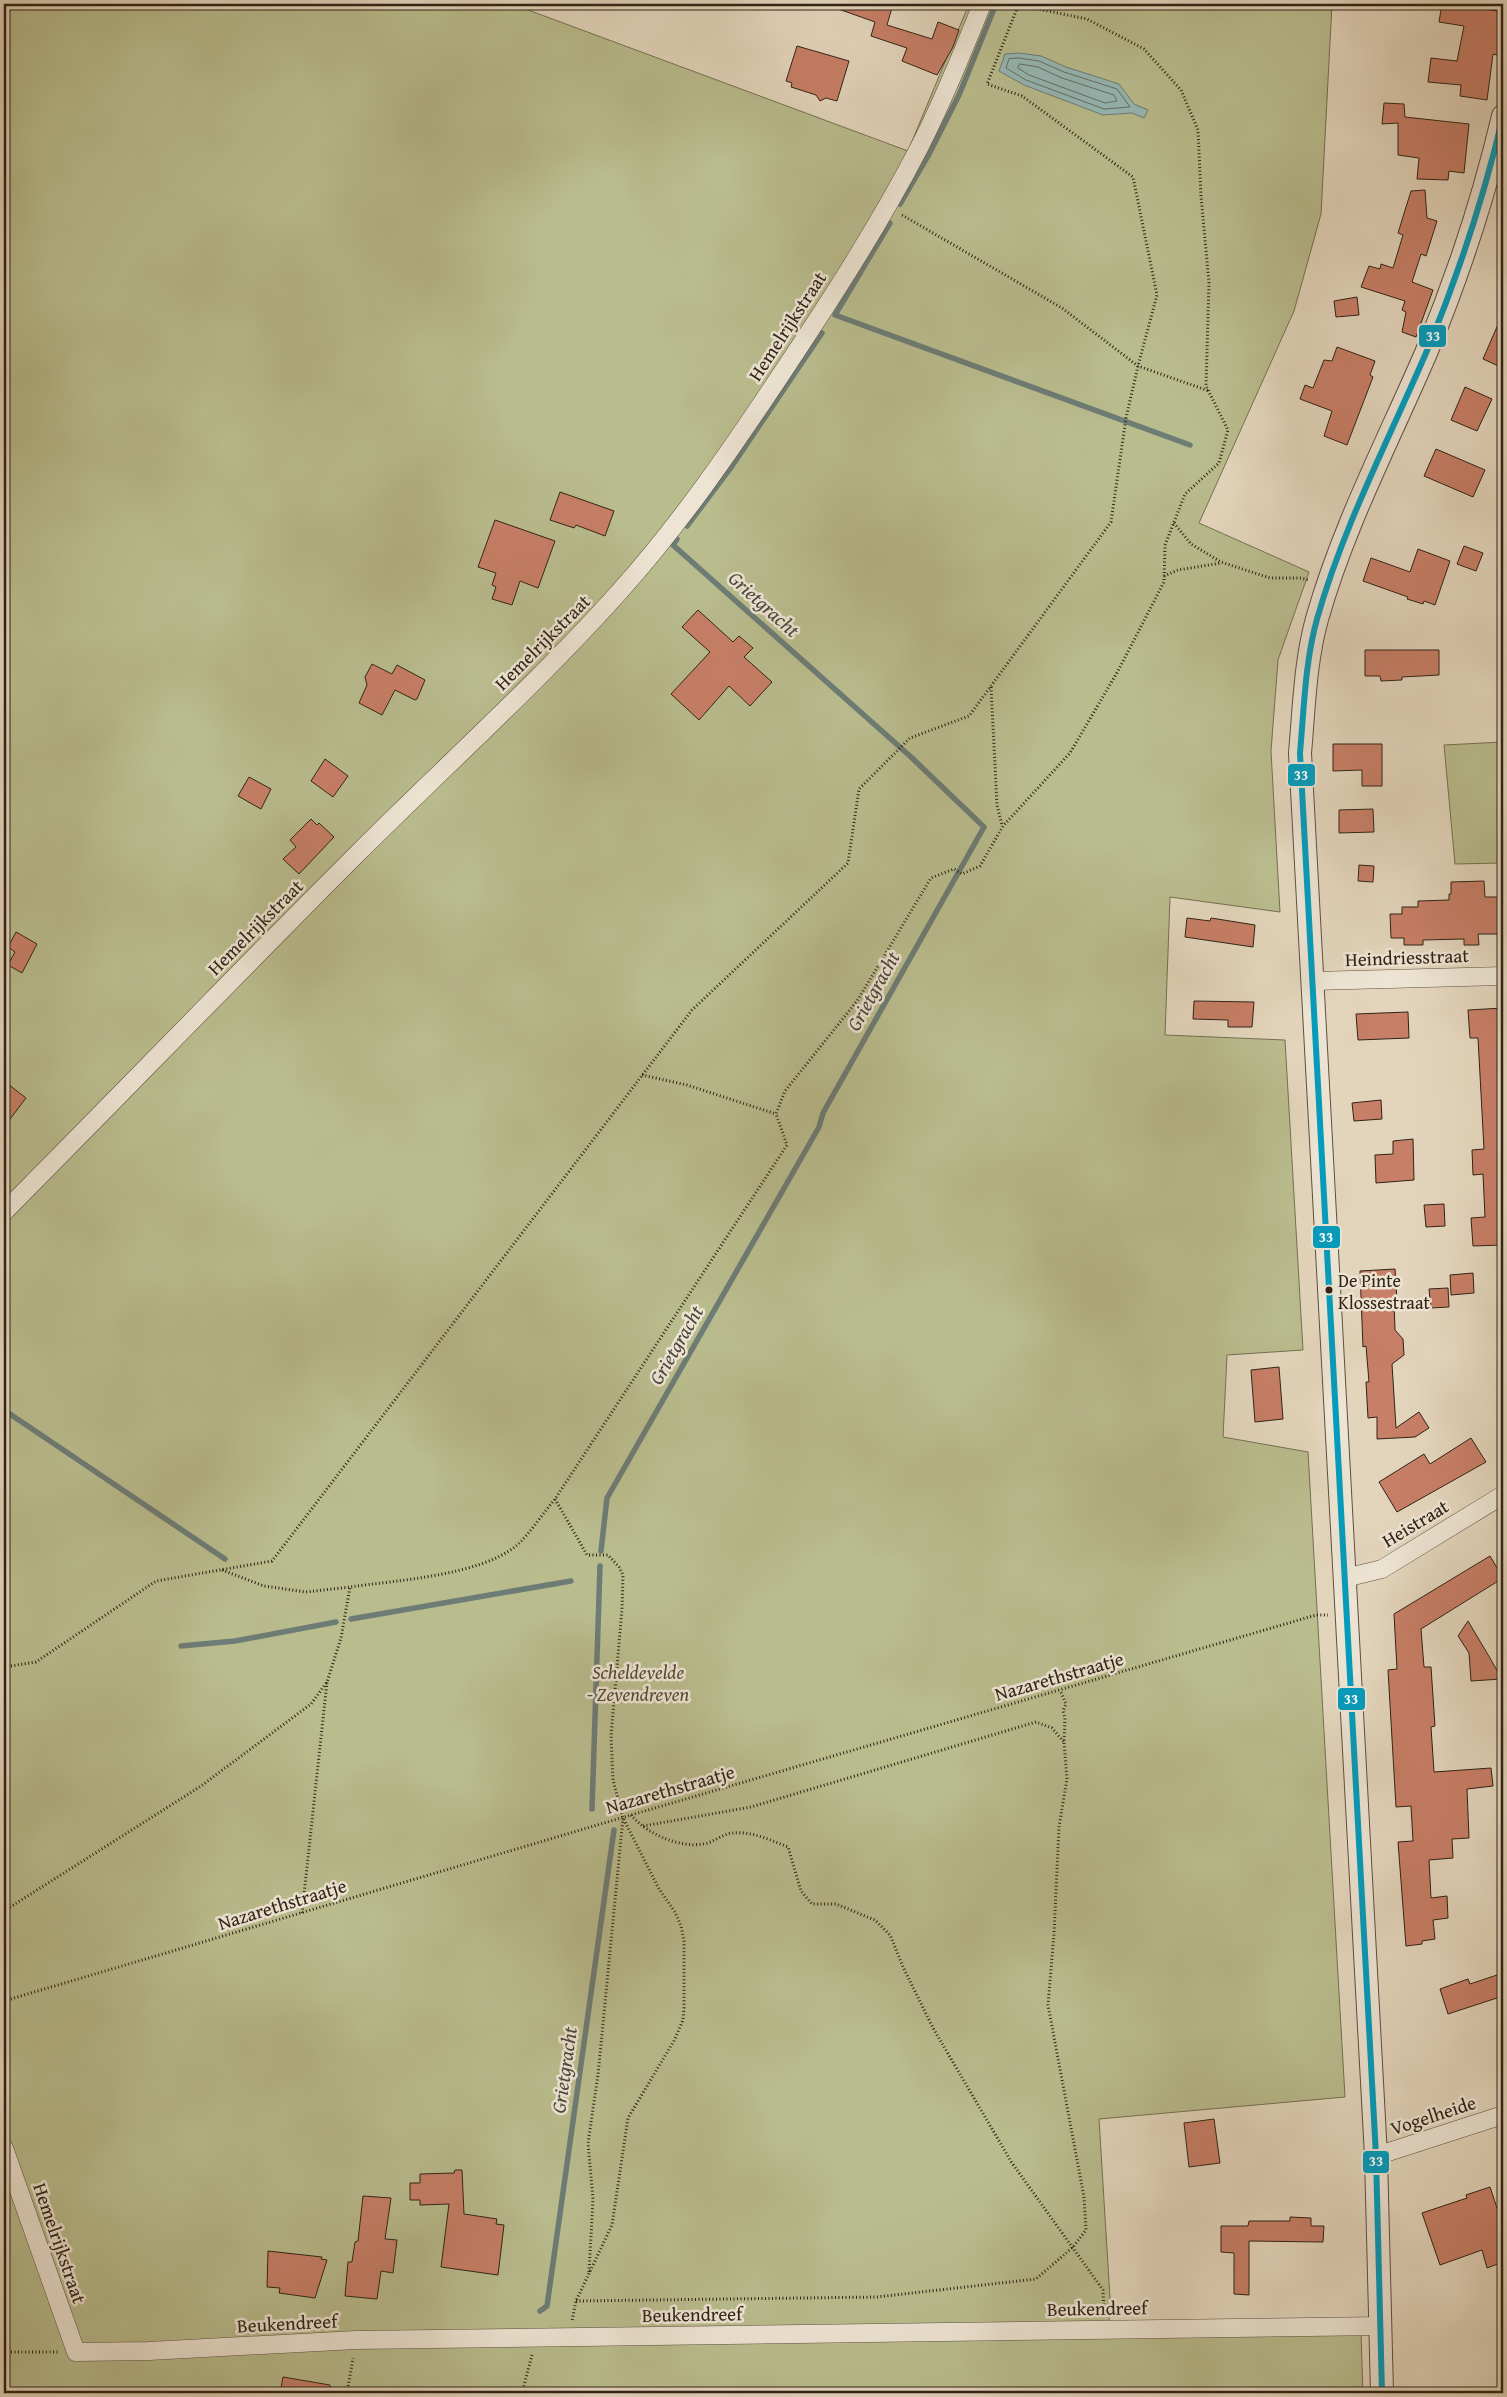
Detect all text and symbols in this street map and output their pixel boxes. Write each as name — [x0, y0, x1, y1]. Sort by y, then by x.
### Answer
street label: Hemelrijkstraat — [741, 265, 833, 386]
line badge: 33 — [1418, 324, 1447, 348]
text: 33 — [1426, 326, 1440, 346]
water label: Grietgracht — [722, 564, 807, 644]
street label: Hemelrijkstraat — [488, 587, 597, 696]
line badge: 33 — [1287, 763, 1316, 787]
text: 33 — [1294, 765, 1308, 785]
street label: Hemelrijkstraat — [201, 872, 310, 981]
street label: Heindriesstraat — [1345, 941, 1470, 973]
water label: Grietgracht — [839, 945, 907, 1036]
line badge: 33 — [1312, 1225, 1341, 1249]
text: 33 — [1319, 1227, 1333, 1247]
place label: De Pinte Klossestraat — [1338, 1267, 1430, 1316]
marker: De Pinte Klossestraat — [1324, 1285, 1334, 1295]
water label: Grietgracht — [641, 1299, 710, 1390]
street label: Heistraat — [1376, 1492, 1454, 1554]
street label: Nazarethstraatje — [991, 1644, 1127, 1708]
park label: Scheldevelde - Zevendreven — [587, 1658, 689, 1708]
line badge: 33 — [1337, 1687, 1366, 1711]
text: 33 — [1344, 1689, 1358, 1709]
street label: Nazarethstraatje — [602, 1757, 738, 1821]
street label: Nazarethstraatje — [214, 1871, 350, 1937]
water label: Grietgracht — [543, 2024, 584, 2115]
street label: Vogelheide — [1386, 2088, 1480, 2142]
line badge: 33 — [1362, 2150, 1390, 2174]
text: 33 — [1369, 2151, 1383, 2171]
street label: Hemelrijkstraat — [26, 2179, 94, 2307]
street label: Beukendreef — [1047, 2293, 1149, 2323]
street label: Beukendreef — [642, 2299, 744, 2329]
street label: Beukendreef — [236, 2306, 340, 2340]

